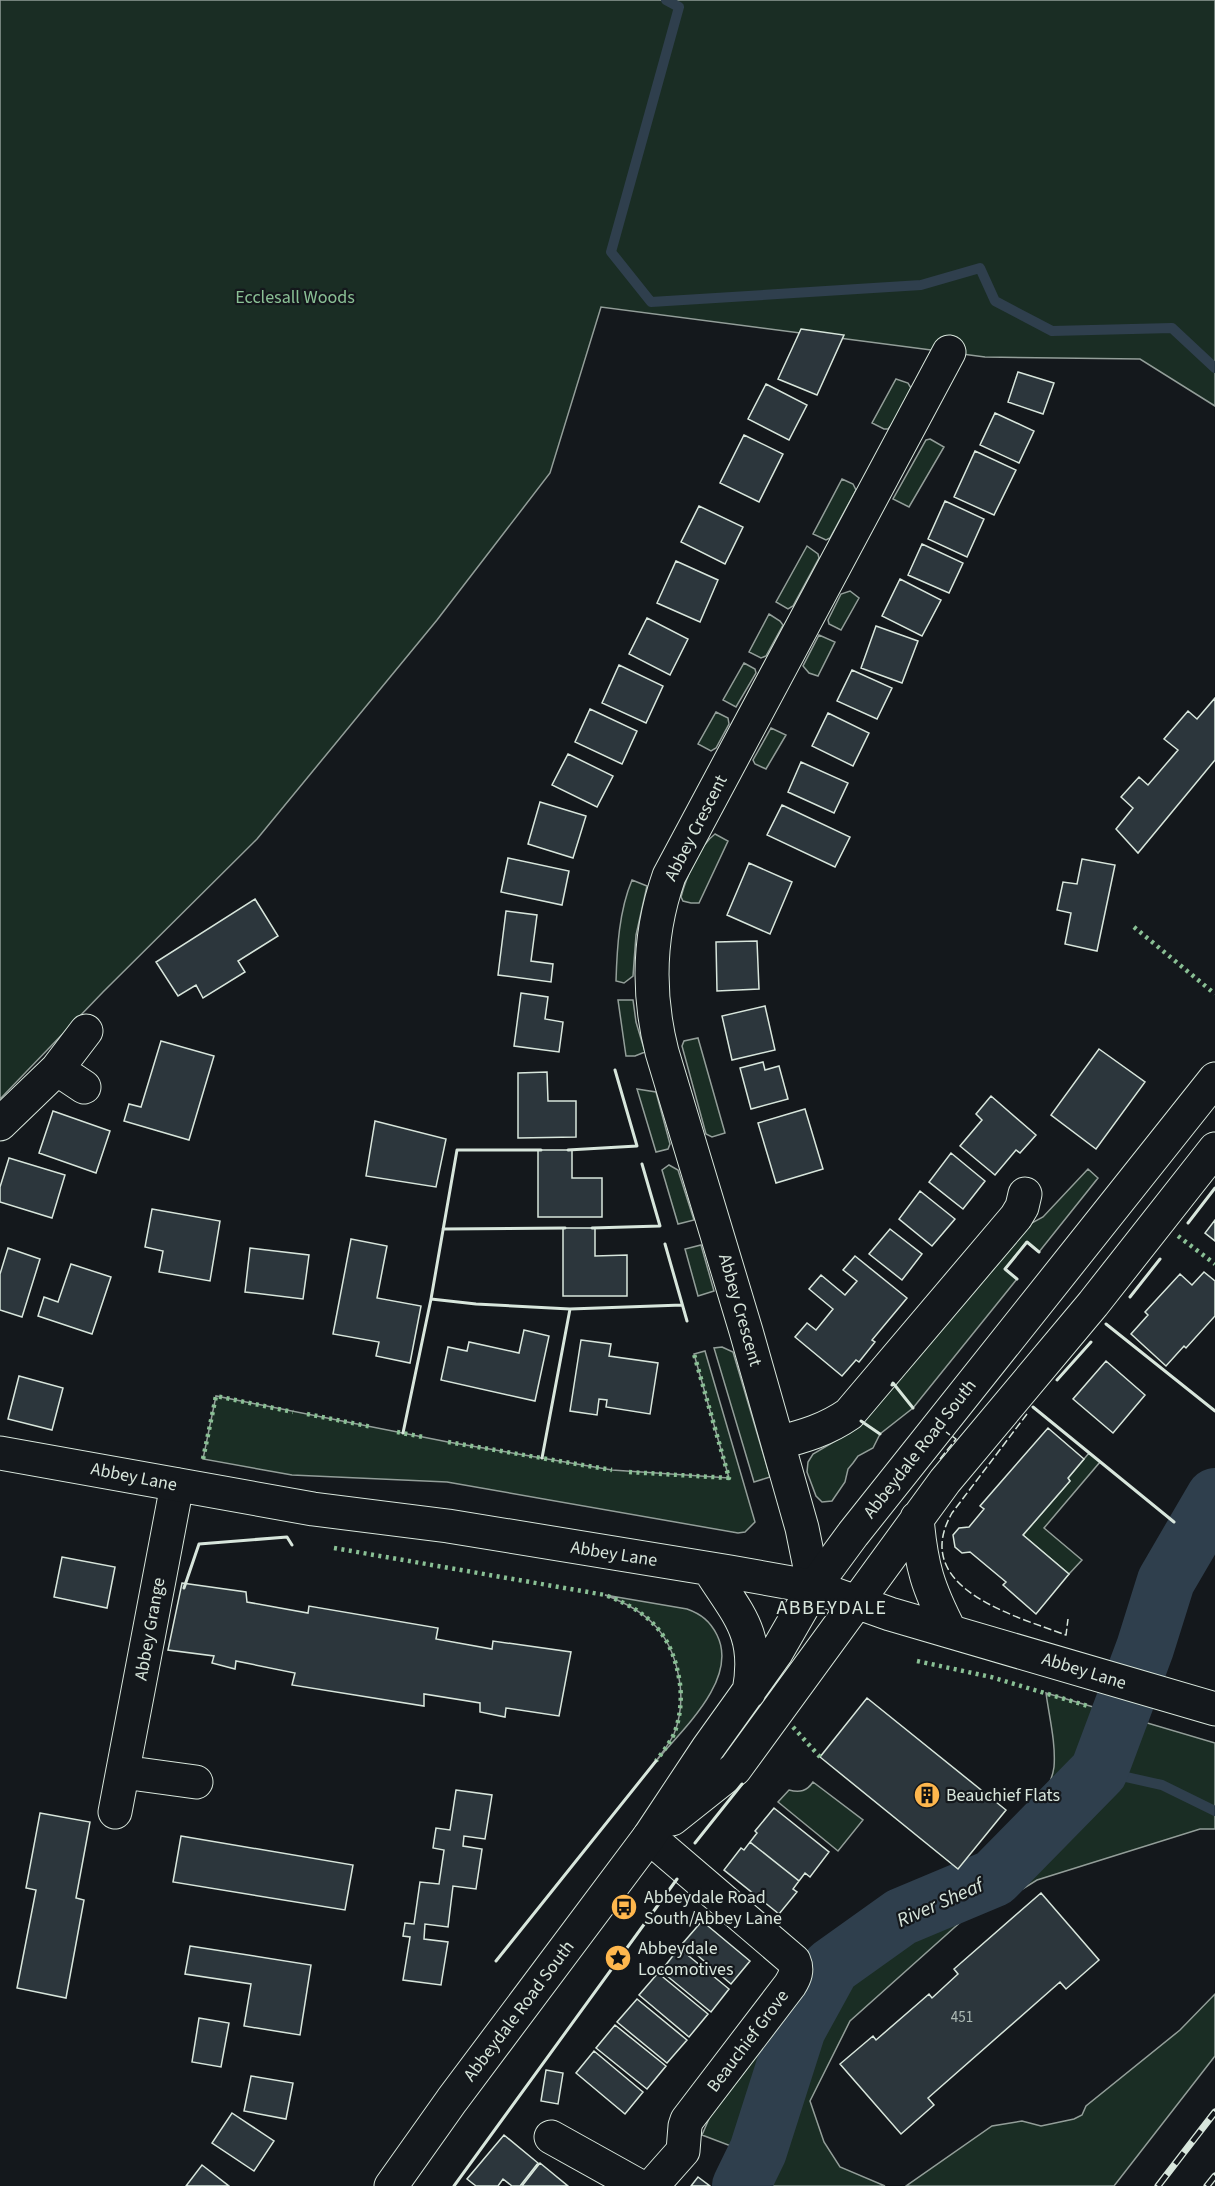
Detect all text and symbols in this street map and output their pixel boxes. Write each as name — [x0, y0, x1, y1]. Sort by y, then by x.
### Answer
park label: Ecclesall Woods — [235, 285, 355, 310]
street label: Abbey Crescent — [658, 771, 734, 885]
street label: Abbey Crescent — [712, 1251, 768, 1369]
street label: Abbeydale Road South — [858, 1374, 982, 1524]
street label: Abbey Lane — [89, 1456, 179, 1498]
street label: Abbey Lane — [569, 1535, 659, 1573]
street label: Abbey Grange — [129, 1575, 171, 1683]
district label: ABBEYDALE — [776, 1594, 888, 1622]
street label: Abbey Lane — [1039, 1646, 1129, 1696]
building icon: Beauchief Flats — [912, 1780, 942, 1810]
place label: Beauchief Flats — [946, 1783, 1060, 1808]
water label: River Sheaf — [892, 1871, 990, 1934]
place label: Abbeydale Road South/Abbey Lane — [644, 1885, 782, 1931]
bus stop icon: Abbeydale Road South/Abbey Lane — [609, 1892, 639, 1922]
street label: Abbeydale Road South — [458, 1935, 580, 2087]
place label: Abbeydale Locomotives — [638, 1936, 734, 1982]
place icon: Abbeydale Locomotives — [603, 1943, 633, 1973]
street label: Beauchief Grove — [701, 1985, 795, 2097]
house number: 451 — [951, 2007, 973, 2028]

